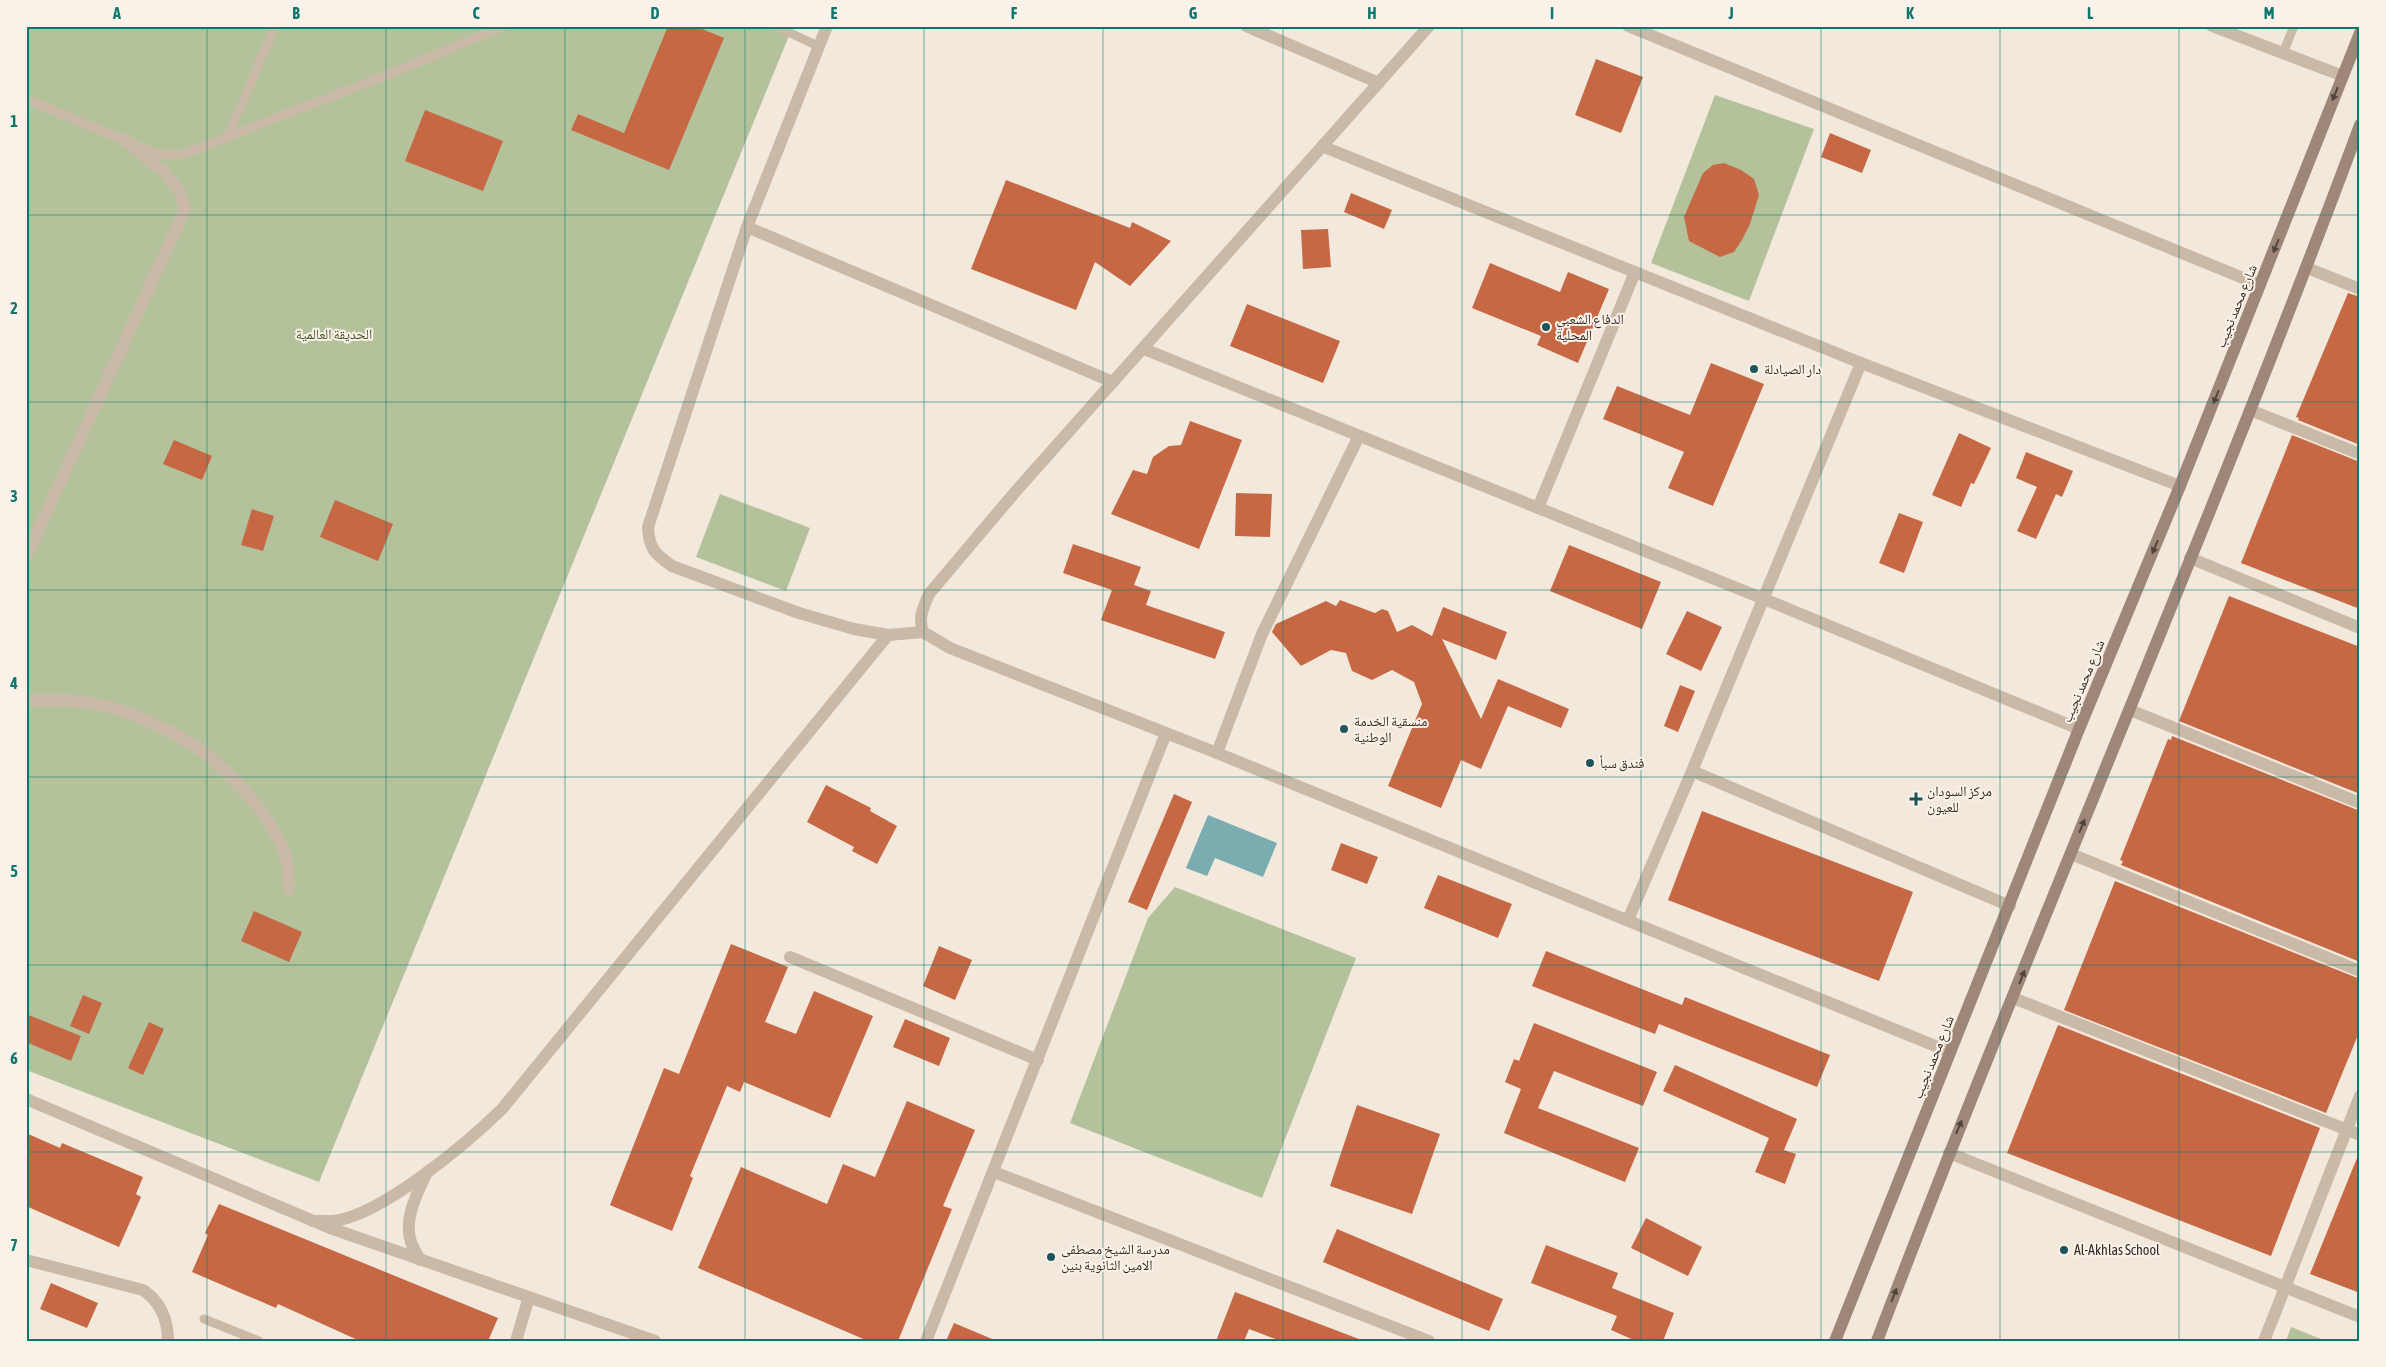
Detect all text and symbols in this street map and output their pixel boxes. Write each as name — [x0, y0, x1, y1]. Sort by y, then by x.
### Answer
text: A — [112, 4, 121, 22]
text: B — [292, 4, 300, 22]
text: C — [472, 4, 480, 22]
text: D — [651, 4, 660, 22]
text: E — [831, 4, 838, 22]
text: F — [1011, 4, 1018, 22]
text: G — [1189, 4, 1198, 22]
text: H — [1367, 4, 1377, 22]
text: I — [1550, 4, 1554, 22]
text: J — [1727, 4, 1734, 22]
text: K — [1906, 4, 1914, 22]
text: L — [2087, 4, 2094, 22]
text: M — [2264, 4, 2274, 22]
one-way arrow — [2331, 87, 2339, 102]
text: 1 — [10, 112, 18, 130]
one-way arrow — [2272, 238, 2279, 253]
street label: شارع محمد نجيب — [2212, 262, 2262, 351]
text: 2 — [10, 299, 18, 317]
place label: الدفاع الشعبي المحلية — [1556, 311, 1624, 343]
marker: الدفاع الشعبي المحلية — [1540, 321, 1552, 333]
park label: الحديقة العالمية — [296, 326, 372, 342]
place label: دار الصيادلة — [1764, 361, 1822, 378]
marker: دار الصيادلة — [1748, 363, 1760, 375]
one-way arrow — [2212, 390, 2220, 405]
text: 3 — [10, 487, 18, 505]
one-way arrow — [2151, 540, 2159, 555]
street label: شارع محمد نجيب — [2058, 637, 2109, 726]
text: 4 — [9, 674, 18, 692]
place label: منسقية الخدمة الوطنية — [1354, 713, 1427, 746]
marker: منسقية الخدمة الوطنية — [1338, 723, 1350, 735]
place label: فندق سبأ — [1600, 755, 1645, 772]
marker: فندق سبأ — [1584, 757, 1596, 769]
place label: مركز السودان للعيون — [1927, 783, 1992, 816]
marker: مركز السودان للعيون — [1909, 792, 1923, 806]
one-way arrow — [2079, 819, 2087, 834]
text: 5 — [10, 862, 18, 880]
one-way arrow — [2018, 970, 2026, 984]
street label: شارع محمد نجيب — [1909, 1013, 1959, 1102]
text: 6 — [10, 1049, 18, 1067]
one-way arrow — [1956, 1120, 1964, 1134]
text: 7 — [10, 1236, 18, 1254]
place label: مدرسة الشيخ مصطفى الامين الثانوية بنين — [1061, 1241, 1170, 1274]
place label: Al-Akhlas School — [2074, 1242, 2160, 1258]
marker: Al-Akhlas School — [2058, 1244, 2070, 1256]
marker: مدرسة الشيخ مصطفى الامين الثانوية بنين — [1045, 1251, 1057, 1263]
one-way arrow — [1891, 1288, 1899, 1302]

